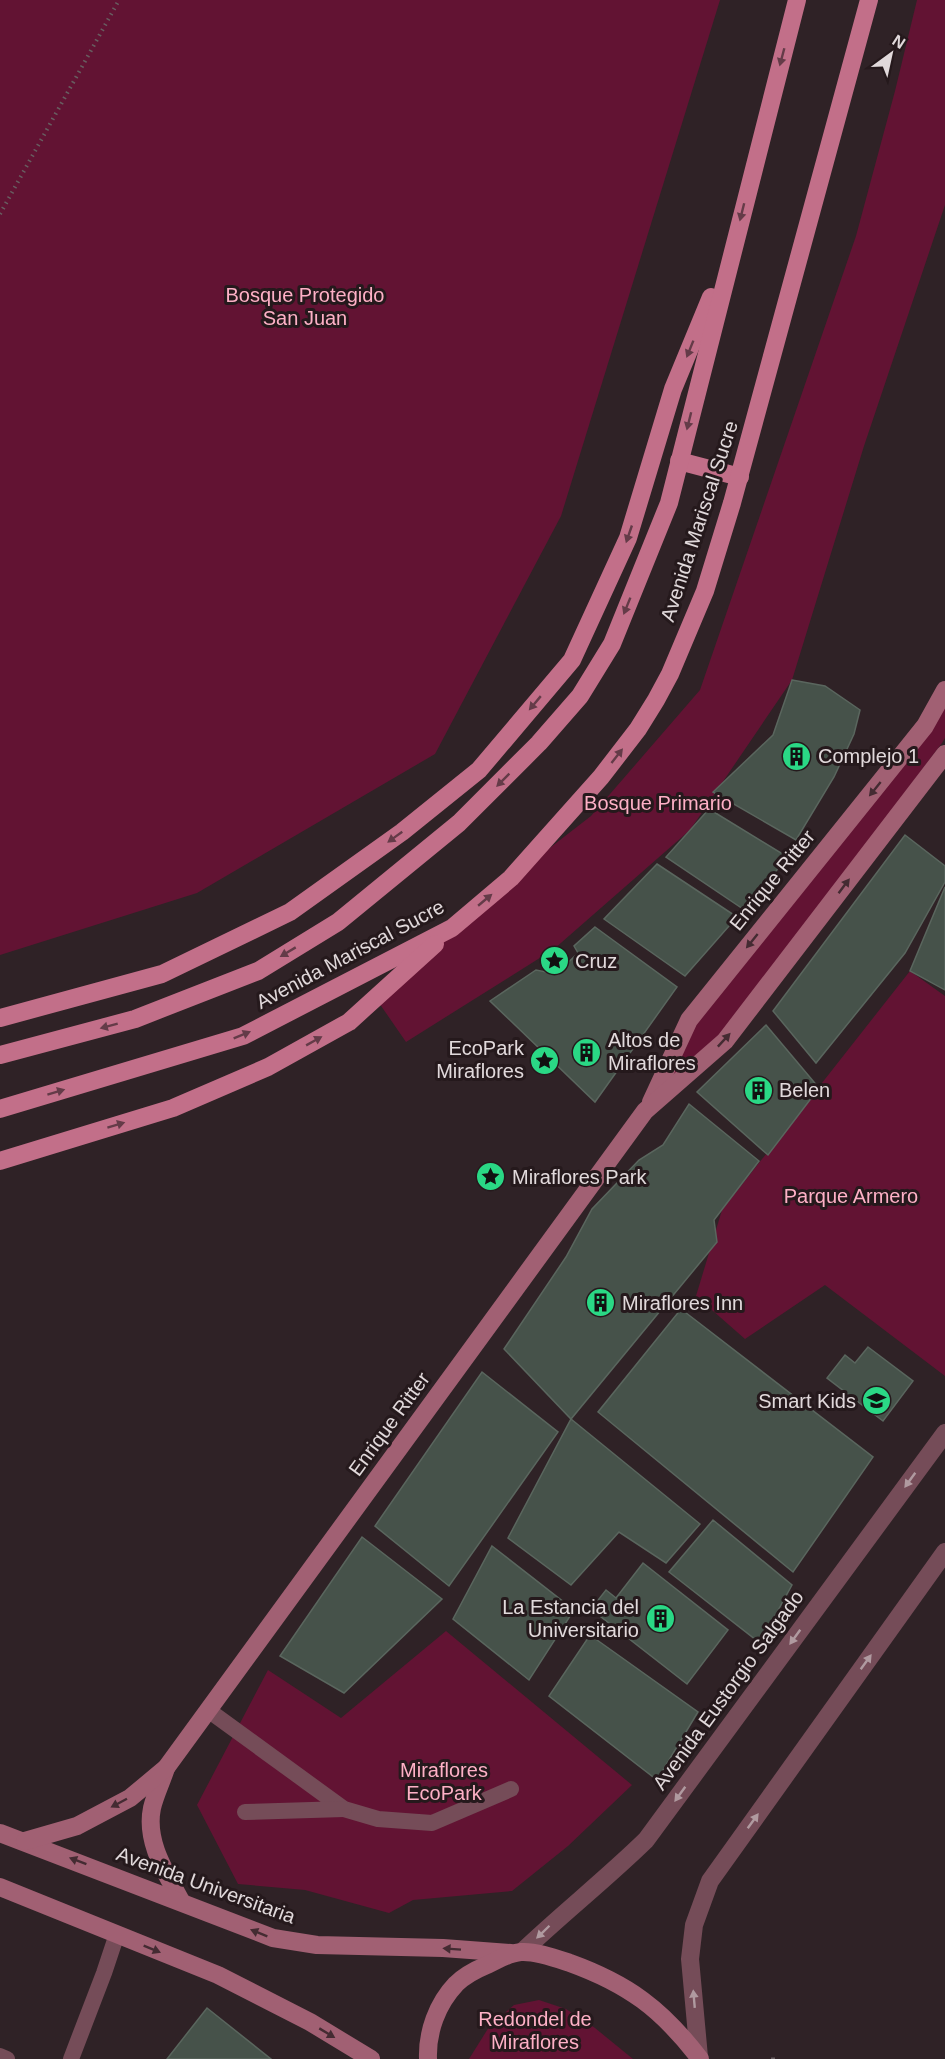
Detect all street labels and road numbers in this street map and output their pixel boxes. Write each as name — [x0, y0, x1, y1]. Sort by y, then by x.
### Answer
street label: Avenida Mariscal Sucre — [656, 418, 742, 624]
street label: Enrique Ritter — [725, 825, 819, 934]
street label: Avenida Mariscal Sucre — [252, 895, 448, 1013]
street label: Enrique Ritter — [344, 1368, 434, 1480]
street label: Avenida Eustorgio Salgado — [648, 1586, 808, 1794]
street label: Avenida Universitaria — [114, 1842, 299, 1928]

